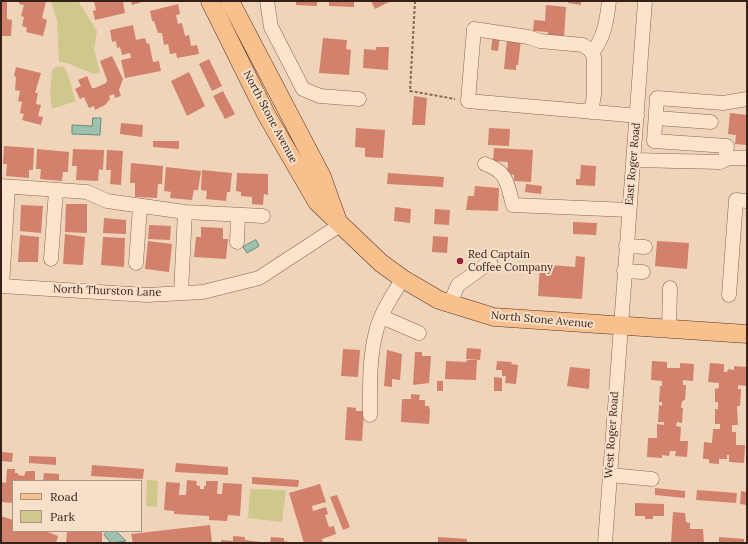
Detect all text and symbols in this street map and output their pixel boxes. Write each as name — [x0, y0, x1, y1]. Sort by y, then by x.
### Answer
street label: North Stone Avenue — [240, 68, 300, 166]
street label: East Roger Road — [623, 122, 643, 206]
place label: Red Captain Coffee Company — [468, 248, 553, 274]
marker: Red Captain Coffee Company — [455, 256, 465, 266]
street label: North Thurston Lane — [53, 283, 161, 299]
street label: North Stone Avenue — [490, 309, 594, 331]
street label: West Roger Road — [602, 391, 622, 479]
legend — [12, 480, 142, 532]
text: Road — [50, 489, 78, 504]
text: Park — [50, 509, 75, 524]

